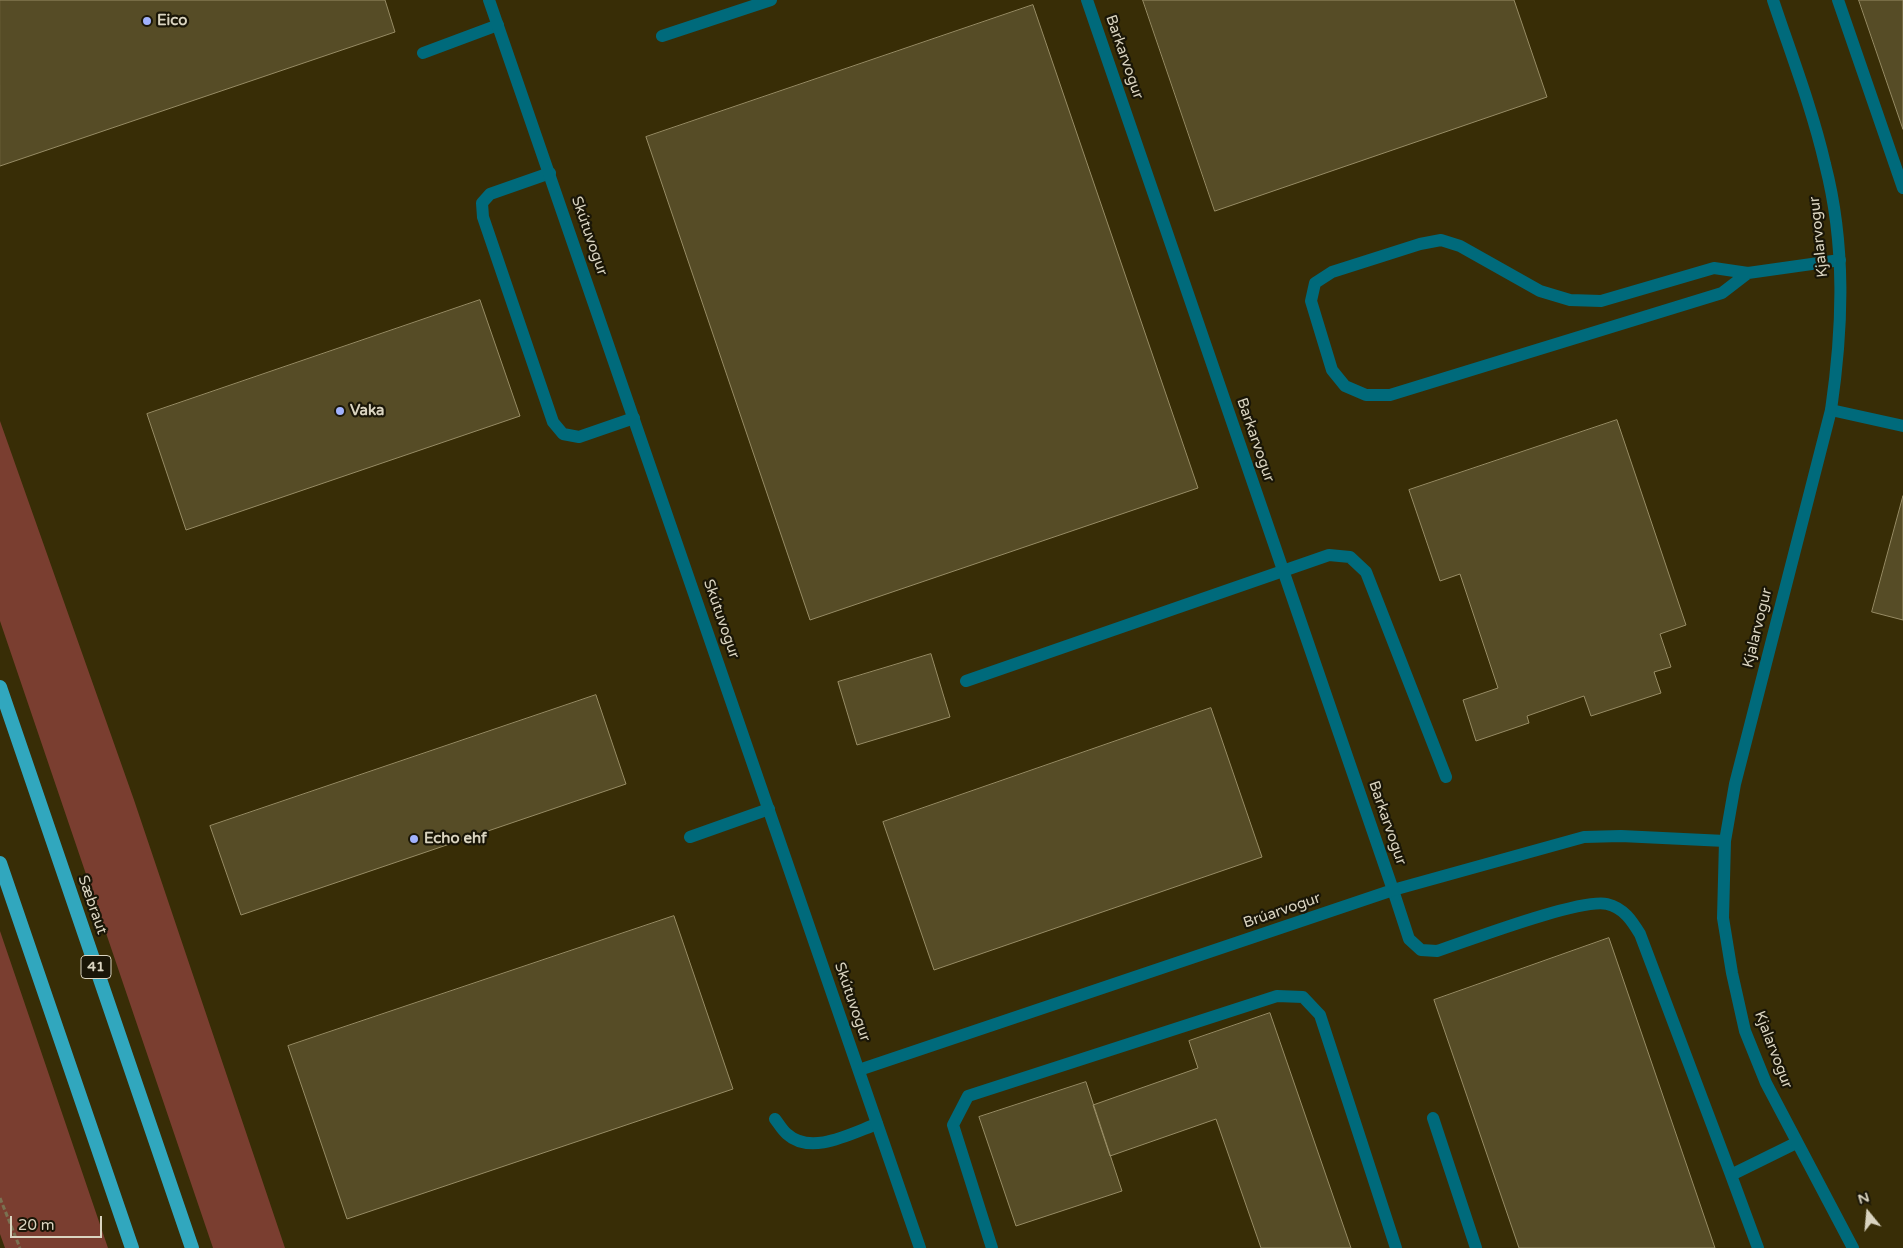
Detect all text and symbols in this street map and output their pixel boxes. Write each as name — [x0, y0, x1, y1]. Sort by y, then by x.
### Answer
place label: Eico — [157, 12, 187, 30]
street label: Barkarvogur — [1101, 12, 1147, 102]
marker: Eico — [141, 15, 153, 27]
street label: Skútuvogur — [567, 194, 611, 278]
street label: Kjalarvogur — [1806, 196, 1832, 278]
street label: Barkarvogur — [1232, 395, 1278, 485]
place label: Vaka — [350, 402, 384, 420]
marker: Vaka — [334, 405, 346, 417]
street label: Skútuvogur — [699, 577, 743, 661]
street label: Kjalarvogur — [1739, 586, 1777, 670]
street label: Barkarvogur — [1364, 778, 1410, 868]
place label: Echo ehf — [424, 830, 487, 848]
marker: Echo ehf — [408, 833, 420, 845]
street label: Sæbraut — [74, 873, 110, 937]
street label: Brúarvogur — [1241, 889, 1323, 933]
road number: 41 — [81, 956, 111, 979]
street label: Skútuvogur — [830, 960, 874, 1044]
street label: Kjalarvogur — [1750, 1009, 1796, 1091]
north arrow — [1843, 1188, 1893, 1238]
text: N — [1856, 1188, 1871, 1208]
scale bar — [12, 1206, 105, 1238]
text: 20 m — [18, 1216, 55, 1234]

